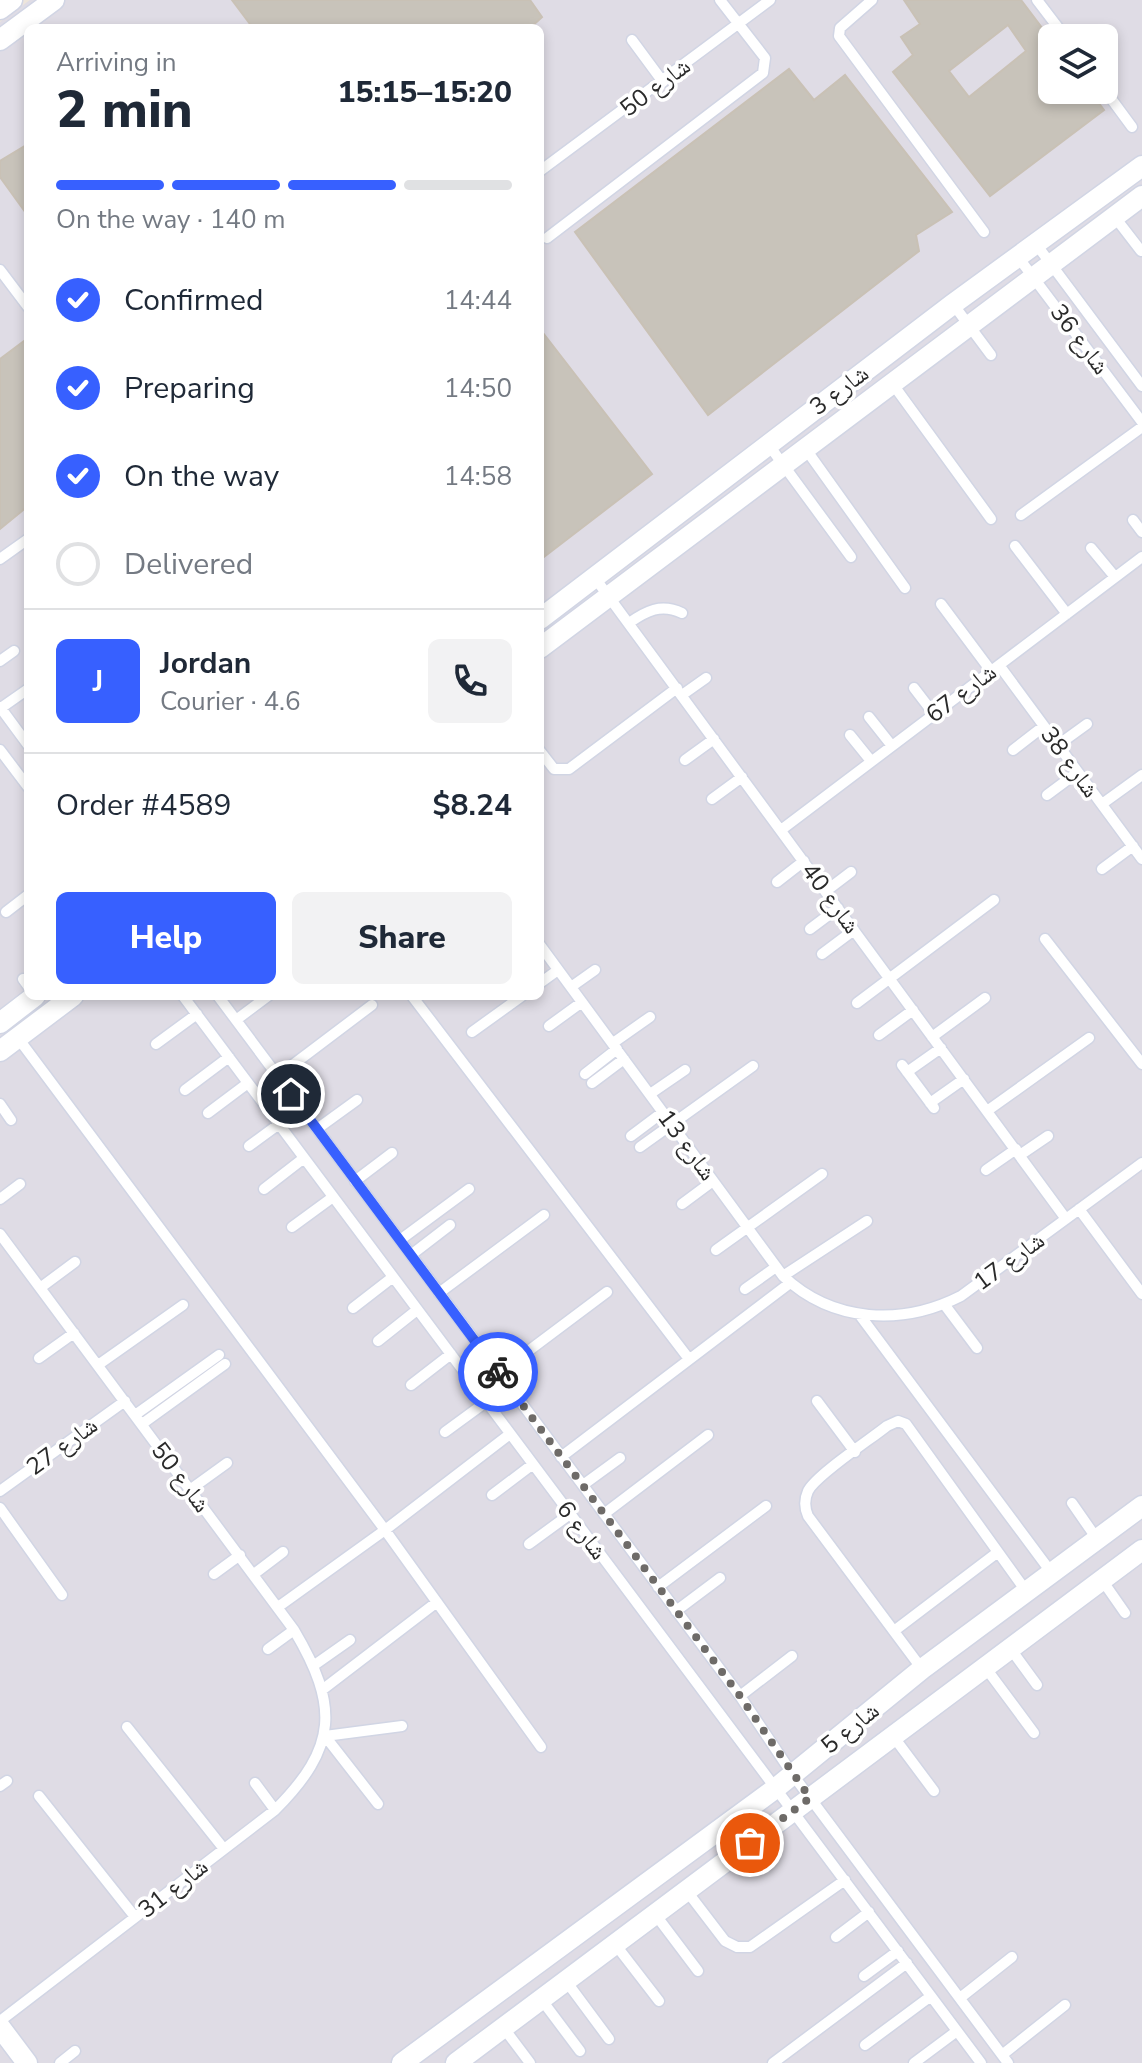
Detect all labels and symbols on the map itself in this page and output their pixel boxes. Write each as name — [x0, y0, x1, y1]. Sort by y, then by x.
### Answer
street label: شارع 50 — [613, 50, 697, 124]
street label: شارع 36 — [1043, 297, 1117, 381]
street label: شارع 3 — [803, 357, 875, 423]
street label: شارع 67 — [919, 656, 1003, 730]
street label: شارع 38 — [1033, 720, 1107, 804]
street label: شارع 40 — [794, 856, 868, 940]
pin — [257, 1060, 325, 1128]
street label: شارع 13 — [650, 1103, 724, 1187]
street label: شارع 17 — [967, 1224, 1051, 1298]
courier — [458, 1332, 538, 1412]
street label: شارع 27 — [20, 1409, 104, 1483]
street label: شارع 50 — [144, 1435, 218, 1519]
street label: شارع 6 — [549, 1494, 615, 1566]
street label: شارع 5 — [814, 1695, 886, 1761]
pin — [716, 1809, 784, 1877]
street label: شارع 31 — [131, 1851, 215, 1925]

